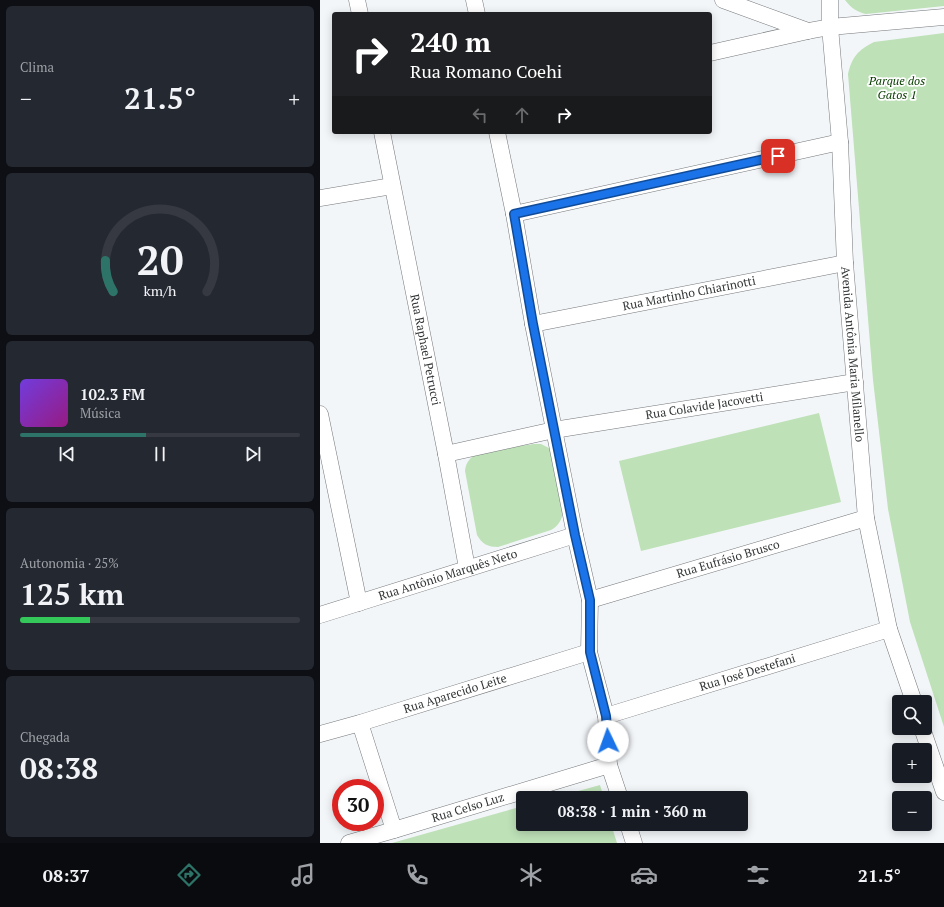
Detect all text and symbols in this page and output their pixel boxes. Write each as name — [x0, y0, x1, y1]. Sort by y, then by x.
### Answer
text: 240 m — [410, 23, 491, 60]
icon: right — [344, 28, 396, 80]
text: Clima — [20, 58, 54, 76]
text: Rua Romano Coehi — [410, 59, 562, 83]
park label: Parque dos Gatos 1 — [868, 73, 925, 102]
text: 21.5° — [124, 78, 196, 118]
text: − — [20, 84, 32, 113]
text: + — [288, 84, 300, 113]
icon: left — [469, 104, 491, 126]
icon: ahead — [511, 104, 533, 126]
icon: right — [553, 104, 575, 126]
pin — [761, 139, 795, 173]
icon: arrive — [767, 145, 789, 167]
text: 20 — [136, 232, 184, 287]
street label: Avenida Antônia Maria Milanello — [838, 266, 868, 443]
street label: Rua Martinho Chiarinotti — [621, 273, 757, 313]
text: km/h — [144, 281, 177, 300]
street label: Rua Raphael Petrucci — [407, 293, 444, 407]
text: 102.3 FM — [80, 384, 145, 404]
street label: Rua Colavide Jacovetti — [644, 389, 765, 422]
text: Música — [80, 404, 121, 422]
icon: previous — [56, 443, 78, 465]
icon: pause — [149, 443, 171, 465]
icon: next — [242, 443, 264, 465]
street label: Rua Eufrásio Brusco — [675, 536, 782, 581]
street label: Rua Antônio Marquês Neto — [376, 545, 519, 603]
text: Autonomia · 25% — [20, 554, 119, 572]
text: 125 km — [20, 574, 124, 614]
street label: Rua José Destefani — [698, 650, 797, 694]
street label: Rua Aparecido Leite — [401, 670, 508, 716]
map controls — [892, 695, 932, 831]
button: search — [892, 695, 932, 735]
position arrow — [587, 720, 629, 762]
text: Chegada — [20, 728, 70, 746]
button: + — [892, 743, 932, 783]
text: 08:38 — [20, 748, 98, 788]
speed limit sign: 30 — [332, 779, 384, 831]
street label: Rua Celso Luz — [430, 789, 506, 825]
button: − — [892, 791, 932, 831]
text: 08:38 · 1 min · 360 m — [558, 801, 706, 821]
icon: directions — [175, 861, 203, 889]
icon: music — [289, 861, 317, 889]
icon: phone — [403, 861, 431, 889]
icon: climate — [517, 861, 545, 889]
icon: car — [630, 861, 658, 889]
icon: filters — [744, 861, 772, 889]
text: 08:37 — [43, 863, 90, 887]
text: 21.5° — [858, 863, 901, 887]

